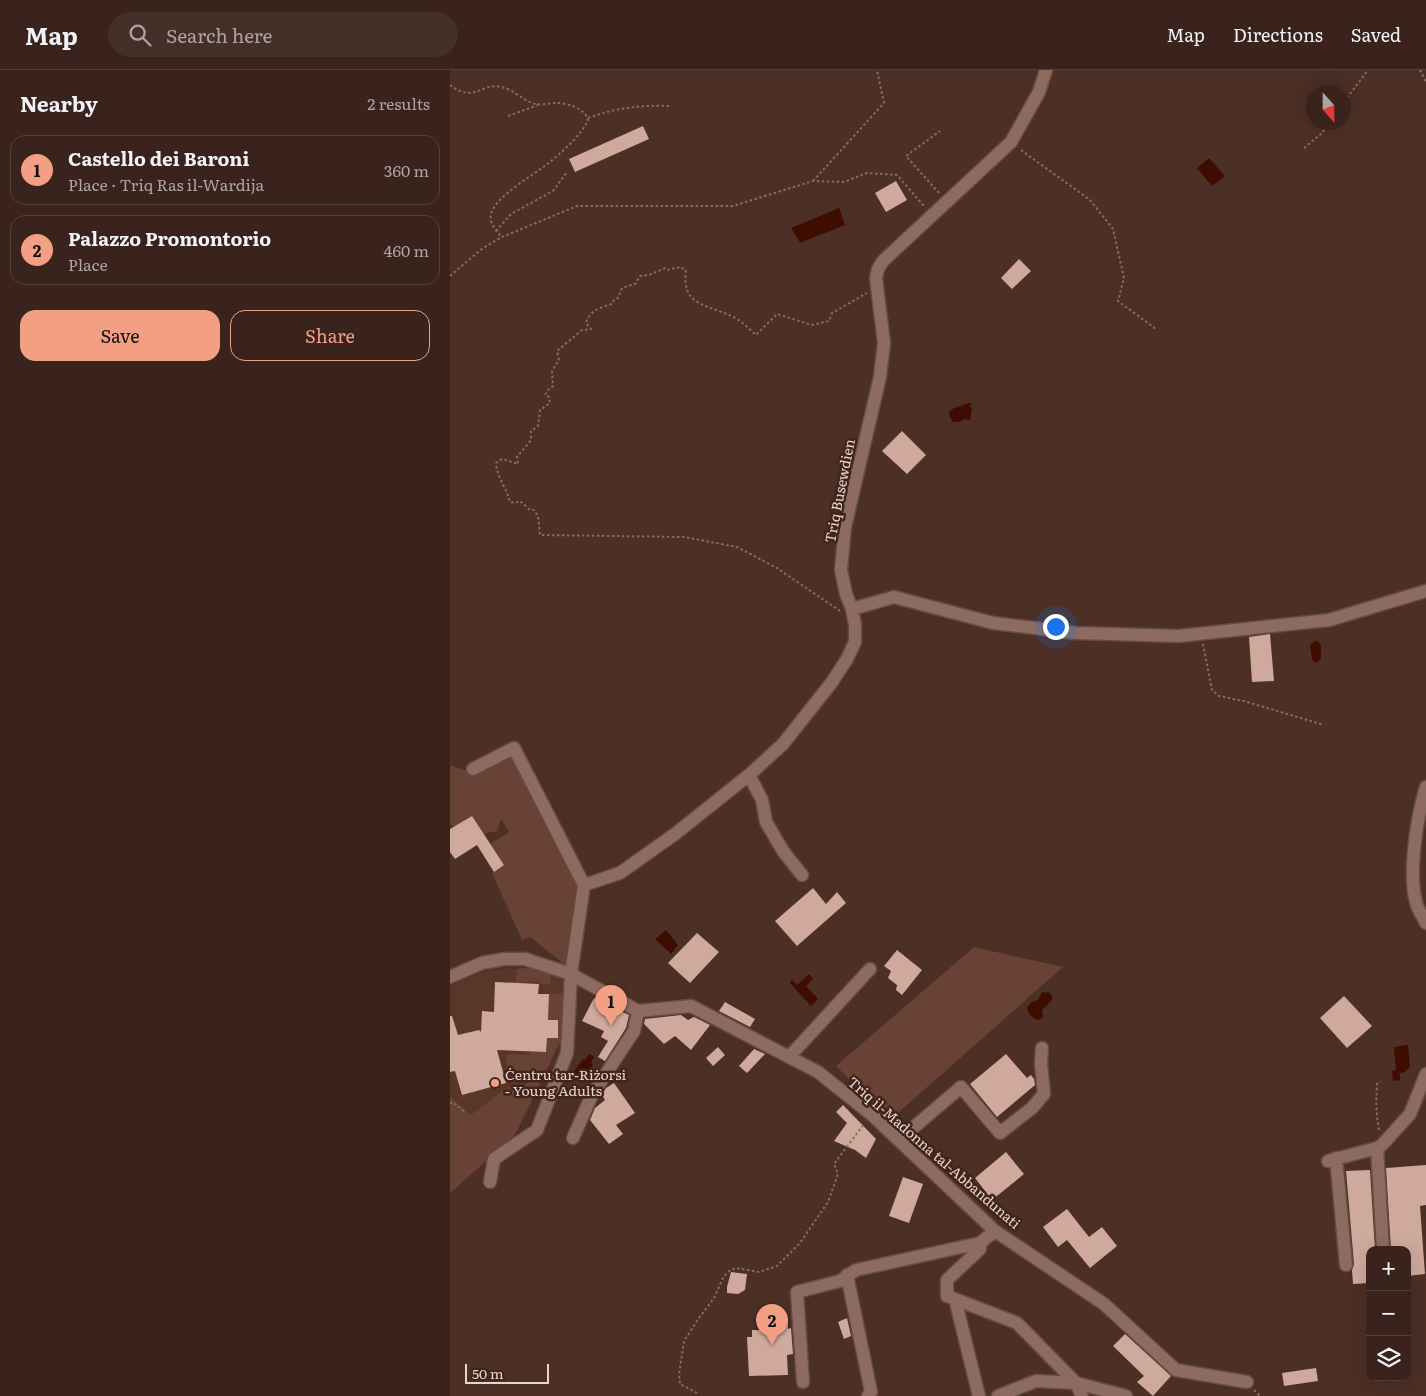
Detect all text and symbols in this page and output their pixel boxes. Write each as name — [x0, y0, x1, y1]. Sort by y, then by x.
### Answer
search box — [108, 12, 458, 57]
text: Map — [25, 17, 78, 52]
icon: search — [126, 21, 154, 49]
text: Search here — [166, 21, 272, 49]
text: Map — [1167, 21, 1205, 48]
text: Directions — [1233, 21, 1323, 48]
text: Saved — [1351, 21, 1401, 48]
north arrow — [1306, 85, 1351, 130]
text: Nearby — [20, 87, 98, 118]
text: 2 results — [367, 91, 430, 115]
text: Castello dei Baroni — [68, 144, 249, 172]
text: 1 — [34, 158, 40, 182]
text: 360 m — [384, 158, 429, 182]
text: Place · Triq Ras il-Wardija — [68, 172, 264, 196]
text: Palazzo Promontorio — [68, 224, 271, 252]
text: 2 — [33, 238, 41, 262]
text: 460 m — [384, 238, 429, 262]
text: Place — [68, 252, 108, 276]
button: Save — [20, 310, 220, 361]
button: Share — [230, 310, 430, 361]
street label: Triq Busewdien — [819, 437, 859, 544]
your location — [1043, 614, 1069, 640]
pin: 1 — [595, 985, 627, 1026]
place label: Ċentru tar-Riżorsi - Young Adults — [505, 1064, 627, 1100]
street label: Triq il-Madonna tal-Abbandunati — [844, 1072, 1025, 1233]
marker: Ċentru tar-Riżorsi - Young Adults — [489, 1077, 501, 1089]
map controls — [1366, 1246, 1411, 1381]
button: + — [1366, 1246, 1411, 1291]
button: − — [1366, 1291, 1411, 1336]
pin: 2 — [756, 1304, 788, 1345]
button: layers — [1366, 1336, 1411, 1381]
scale bar — [465, 1361, 549, 1384]
text: 50 m — [472, 1363, 504, 1383]

